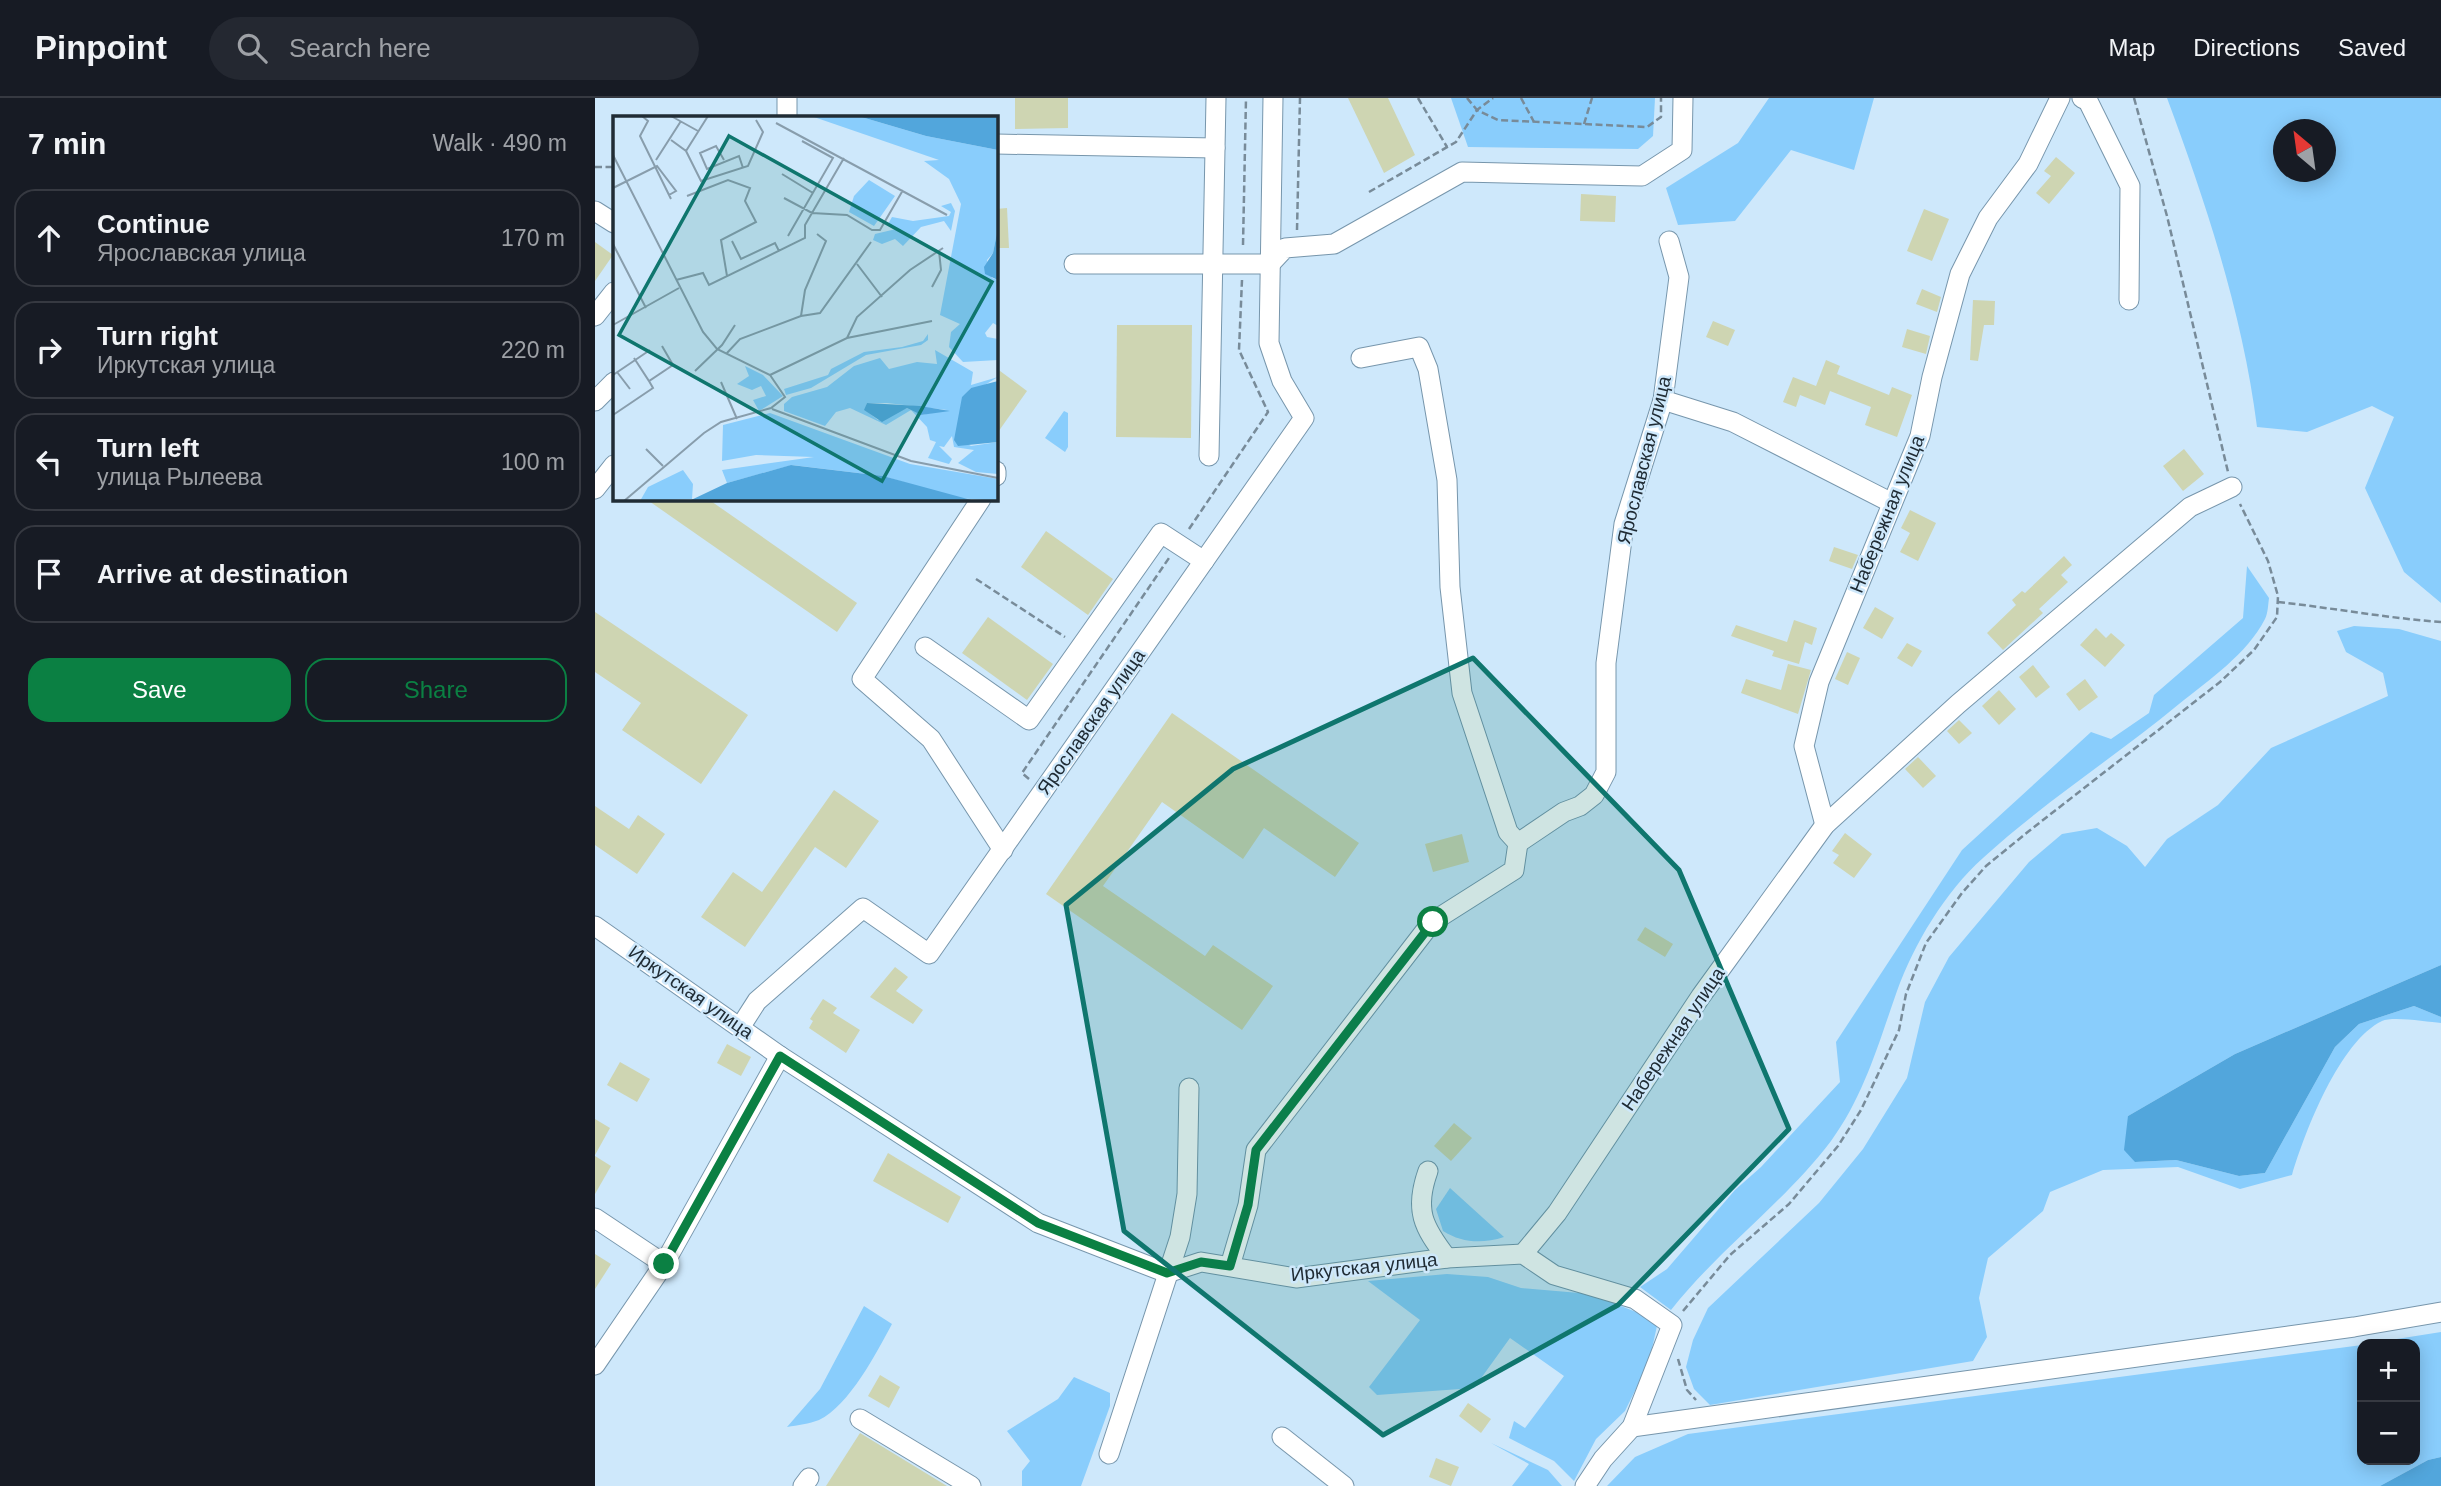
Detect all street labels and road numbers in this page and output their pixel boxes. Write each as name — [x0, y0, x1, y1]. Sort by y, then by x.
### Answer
street label: Ярославская улица — [1613, 373, 1675, 546]
street label: Набережная улица — [1846, 432, 1928, 596]
street label: Ярославская улица — [1033, 645, 1149, 799]
street label: Иркутская улица — [625, 941, 758, 1043]
street label: Набережная улица — [1617, 963, 1729, 1115]
street label: Иркутская улица — [1290, 1249, 1439, 1285]

